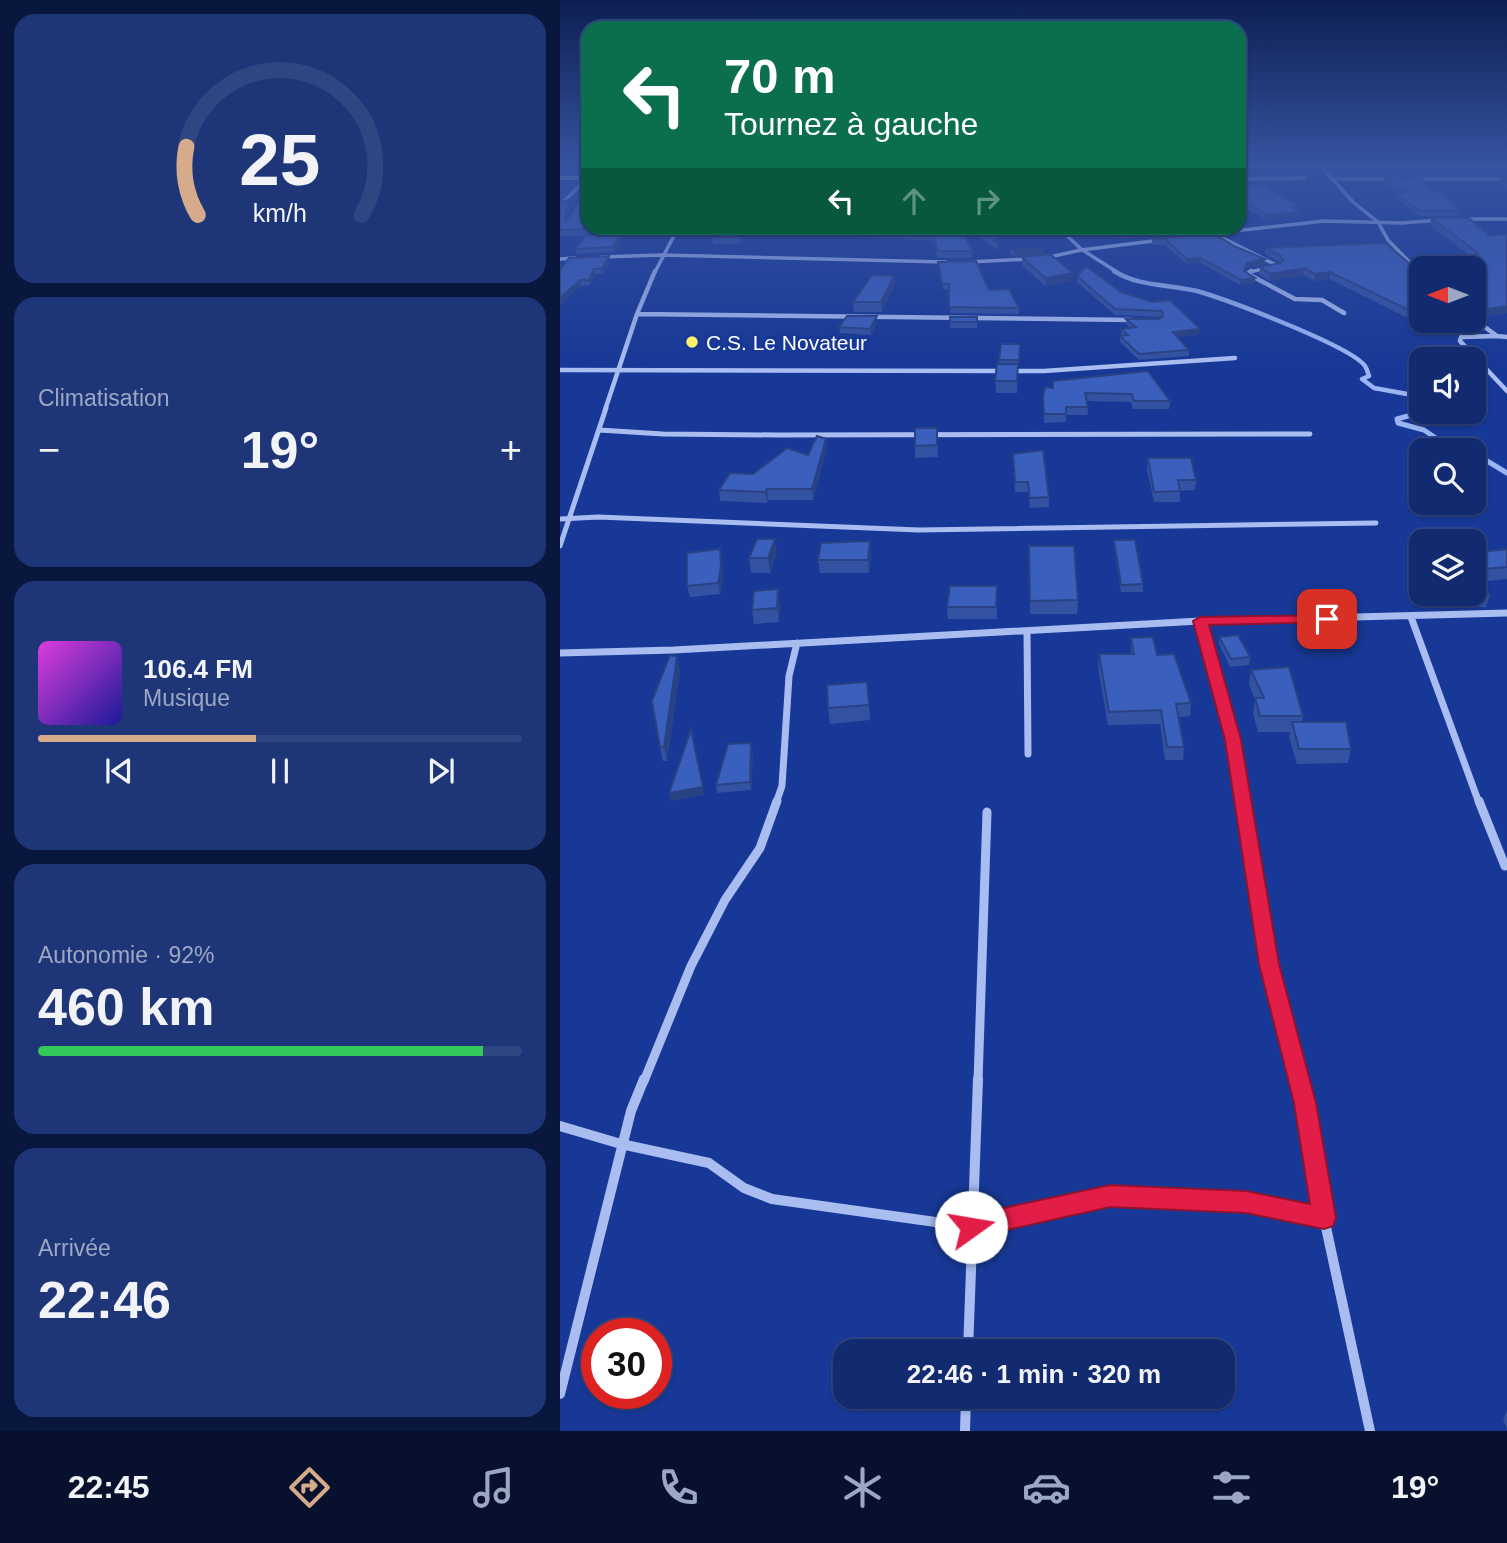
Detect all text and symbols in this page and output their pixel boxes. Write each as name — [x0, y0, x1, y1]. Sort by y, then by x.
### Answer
icon: left — [609, 49, 700, 140]
text: 70 m — [724, 49, 836, 103]
text: Tournez à gauche — [724, 106, 978, 142]
text: 25 — [240, 119, 320, 200]
icon: left — [822, 182, 860, 220]
icon: ahead — [895, 182, 933, 220]
icon: right — [968, 182, 1006, 220]
text: km/h — [253, 199, 307, 227]
north arrow — [1409, 256, 1486, 332]
map controls — [1409, 256, 1486, 606]
place label: C.S. Le Novateur — [706, 331, 867, 354]
marker: C.S. Le Novateur — [684, 334, 700, 350]
button: sound — [1409, 347, 1486, 424]
text: Climatisation — [38, 385, 170, 411]
text: 19° — [241, 421, 319, 479]
text: − — [38, 429, 60, 471]
text: + — [500, 429, 522, 471]
button: search — [1409, 438, 1486, 515]
button: layers — [1409, 529, 1486, 606]
pin — [1297, 589, 1357, 649]
icon: arrive — [1308, 600, 1346, 638]
text: 106.4 FM — [143, 654, 253, 684]
text: Musique — [143, 685, 230, 711]
icon: previous — [100, 752, 138, 790]
icon: pause — [261, 752, 299, 790]
icon: next — [422, 752, 460, 790]
text: Autonomie · 92% — [38, 942, 214, 968]
text: 460 km — [38, 978, 214, 1036]
position arrow — [934, 1190, 1008, 1264]
text: Arrivée — [38, 1235, 111, 1261]
text: 22:46 — [38, 1271, 171, 1329]
speed limit sign: 30 — [581, 1318, 672, 1409]
text: 22:46 · 1 min · 320 m — [907, 1359, 1161, 1389]
icon: directions — [285, 1463, 334, 1512]
icon: music — [469, 1463, 518, 1512]
icon: phone — [654, 1463, 703, 1512]
icon: climate — [838, 1463, 887, 1512]
icon: car — [1022, 1463, 1071, 1512]
icon: filters — [1207, 1463, 1256, 1512]
text: 22:45 — [68, 1469, 150, 1505]
text: 19° — [1391, 1469, 1439, 1505]

